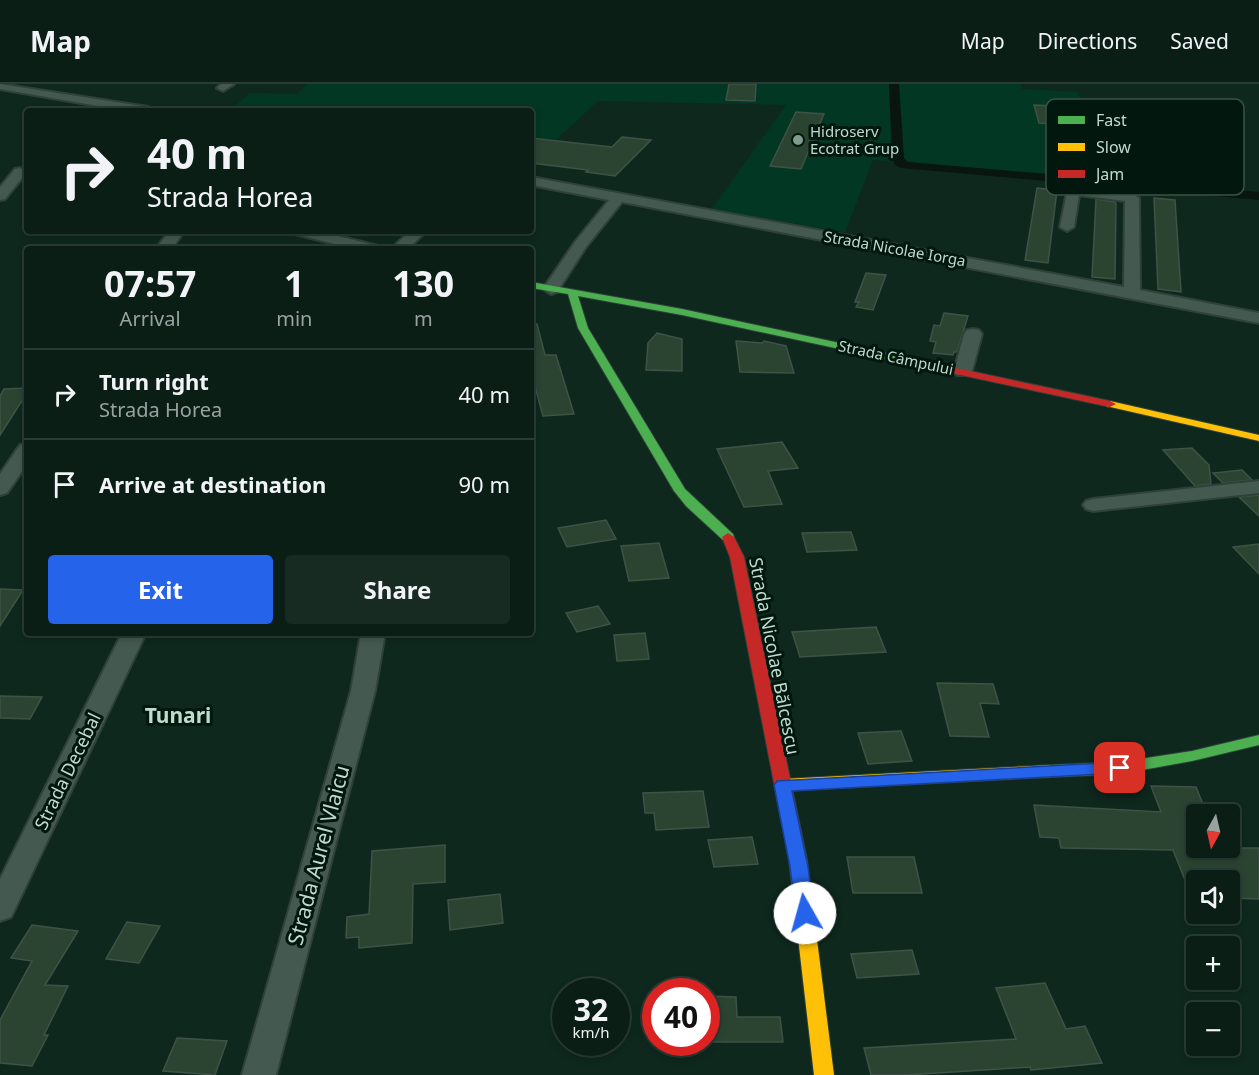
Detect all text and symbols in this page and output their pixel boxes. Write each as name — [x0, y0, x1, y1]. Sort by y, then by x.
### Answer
text: Map — [30, 22, 91, 60]
text: Map — [961, 27, 1005, 55]
text: Directions — [1038, 27, 1137, 55]
text: Saved — [1170, 27, 1229, 55]
legend — [1046, 99, 1244, 195]
text: Fast — [1096, 109, 1127, 131]
place label: Hidroserv Ecotrat Grup — [810, 121, 899, 158]
text: 40 m — [147, 124, 247, 181]
icon: right — [48, 132, 126, 210]
marker: Hidroserv Ecotrat Grup — [791, 133, 805, 147]
text: Slow — [1096, 136, 1131, 158]
text: Jam — [1094, 163, 1124, 185]
text: Strada Horea — [147, 178, 313, 215]
street label: Strada Nicolae Iorga — [823, 226, 967, 270]
text: 07:57 — [104, 259, 196, 308]
text: 1 — [284, 259, 305, 308]
text: 130 — [392, 259, 454, 308]
text: Arrival — [120, 305, 181, 332]
text: min — [276, 305, 312, 332]
text: m — [414, 305, 433, 332]
street label: Strada Câmpului — [837, 335, 955, 379]
text: Turn right — [99, 366, 209, 396]
icon: right — [48, 378, 81, 411]
text: 40 m — [459, 379, 510, 409]
text: Strada Horea — [99, 396, 222, 423]
icon: arrive — [48, 468, 81, 501]
text: Arrive at destination — [99, 469, 326, 499]
text: 90 m — [459, 469, 510, 499]
button: Exit — [48, 555, 273, 624]
button: Share — [285, 555, 510, 624]
street label: Strada Nicolae Bălcescu — [744, 555, 806, 757]
district label: Tunari — [145, 701, 211, 729]
street label: Strada Decebal — [28, 709, 106, 833]
pin — [1094, 742, 1145, 793]
icon: arrive — [1103, 751, 1136, 784]
street label: Strada Aurel Vlaicu — [281, 762, 355, 948]
north arrow — [1186, 804, 1240, 858]
map controls — [1186, 804, 1240, 1056]
button: sound — [1186, 870, 1240, 924]
position arrow — [773, 881, 837, 945]
button: + — [1186, 936, 1240, 990]
speed limit sign: 40 — [642, 978, 720, 1056]
text: 32 — [574, 989, 608, 1030]
button: − — [1186, 1002, 1240, 1056]
text: km/h — [573, 1022, 609, 1042]

